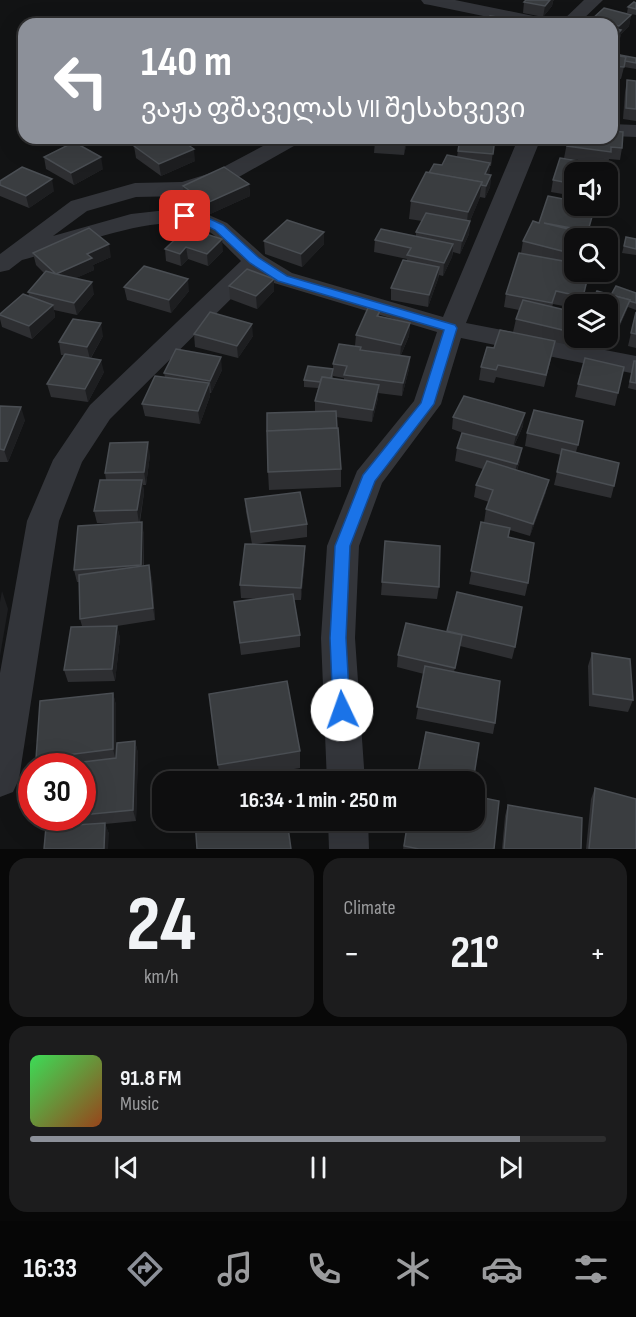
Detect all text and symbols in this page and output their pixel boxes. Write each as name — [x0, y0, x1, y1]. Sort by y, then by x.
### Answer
text: 140 m — [141, 37, 232, 88]
icon: left — [42, 42, 120, 120]
text: ვაჟა ფშაველას VII შესახვევი — [141, 93, 526, 125]
map controls — [564, 162, 618, 348]
button: sound — [564, 162, 618, 216]
pin — [159, 190, 210, 241]
icon: arrive — [168, 199, 201, 232]
button: search — [564, 228, 618, 282]
button: layers — [564, 294, 618, 348]
position arrow — [310, 678, 374, 742]
speed limit sign: 30 — [18, 753, 96, 831]
text: 16:34 · 1 min · 250 m — [240, 787, 397, 814]
text: 24 — [126, 879, 196, 972]
text: Climate — [344, 896, 396, 920]
text: 21° — [450, 926, 499, 981]
text: − — [344, 934, 360, 974]
text: + — [590, 934, 606, 974]
text: km/h — [144, 965, 179, 989]
text: 91.8 FM — [120, 1065, 181, 1092]
text: Music — [120, 1092, 159, 1116]
icon: previous — [110, 1151, 143, 1184]
icon: pause — [302, 1151, 335, 1184]
icon: next — [494, 1151, 527, 1184]
icon: directions — [124, 1248, 166, 1290]
icon: music — [214, 1248, 256, 1290]
icon: phone — [303, 1248, 345, 1290]
icon: climate — [392, 1248, 434, 1290]
icon: car — [481, 1248, 523, 1290]
icon: filters — [570, 1248, 612, 1290]
text: 16:33 — [24, 1253, 77, 1285]

